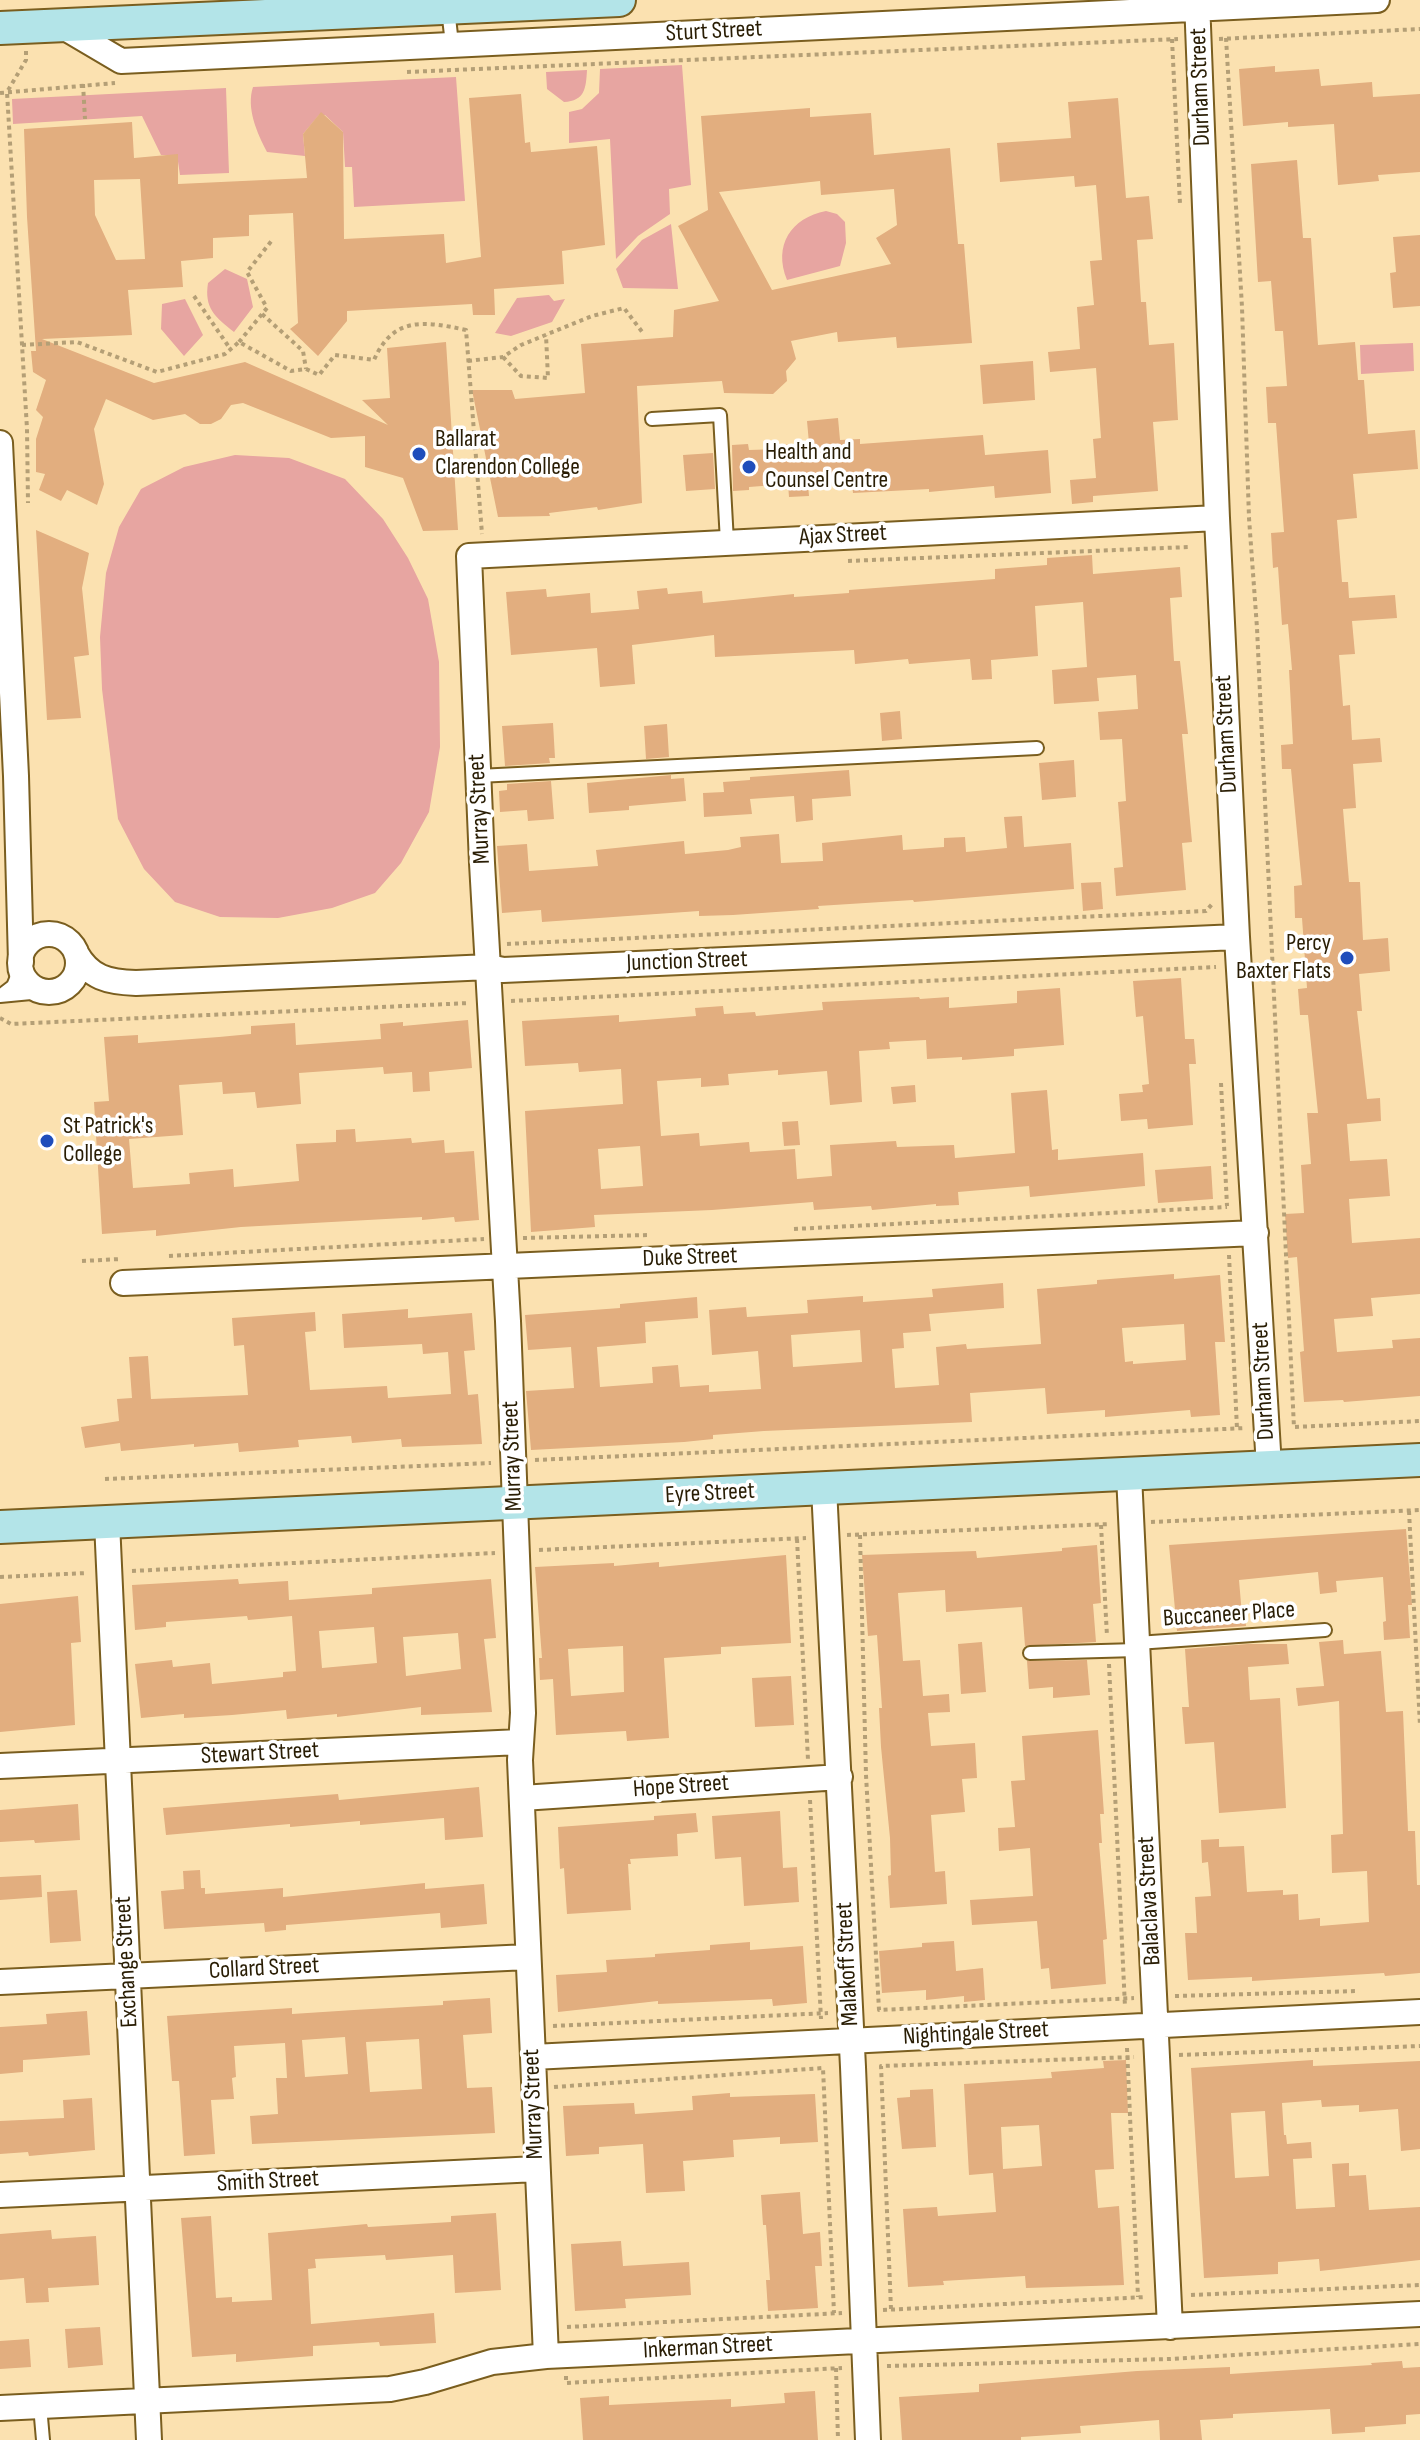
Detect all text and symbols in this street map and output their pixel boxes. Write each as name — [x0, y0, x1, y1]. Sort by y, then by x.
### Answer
street label: Sturt Street — [665, 15, 763, 49]
street label: Durham Street — [1185, 27, 1217, 147]
place label: Ballarat Clarendon College — [435, 426, 580, 482]
place label: Health and Counsel Centre — [765, 439, 888, 495]
marker: Ballarat Clarendon College — [410, 445, 428, 463]
marker: Health and Counsel Centre — [740, 458, 758, 476]
street label: Ajax Street — [798, 519, 888, 553]
street label: Durham Street — [1210, 674, 1244, 794]
street label: Murray Street — [463, 753, 497, 865]
place label: Percy Baxter Flats — [1236, 930, 1331, 986]
street label: Junction Street — [626, 945, 748, 979]
marker: Percy Baxter Flats — [1338, 949, 1356, 967]
place label: St Patrick's College — [63, 1113, 153, 1169]
marker: St Patrick's College — [38, 1132, 56, 1150]
street label: Duke Street — [642, 1242, 738, 1274]
street label: Durham Street — [1247, 1321, 1281, 1441]
street label: Murray Street — [497, 1400, 529, 1512]
street label: Eyre Street — [664, 1477, 756, 1511]
street label: Buccaneer Place — [1162, 1596, 1296, 1634]
street label: Stewart Street — [200, 1737, 320, 1771]
street label: Hope Street — [632, 1769, 730, 1805]
street label: Balaclava Street — [1132, 1836, 1168, 1966]
street label: Exchange Street — [109, 1896, 145, 2028]
street label: Malakoff Street — [830, 1901, 866, 2027]
street label: Collard Street — [208, 1952, 320, 1986]
street label: Nightingale Street — [902, 2016, 1050, 2052]
street label: Murray Street — [518, 2048, 550, 2160]
street label: Smith Street — [216, 2165, 320, 2199]
street label: Inkerman Street — [642, 2330, 774, 2366]

